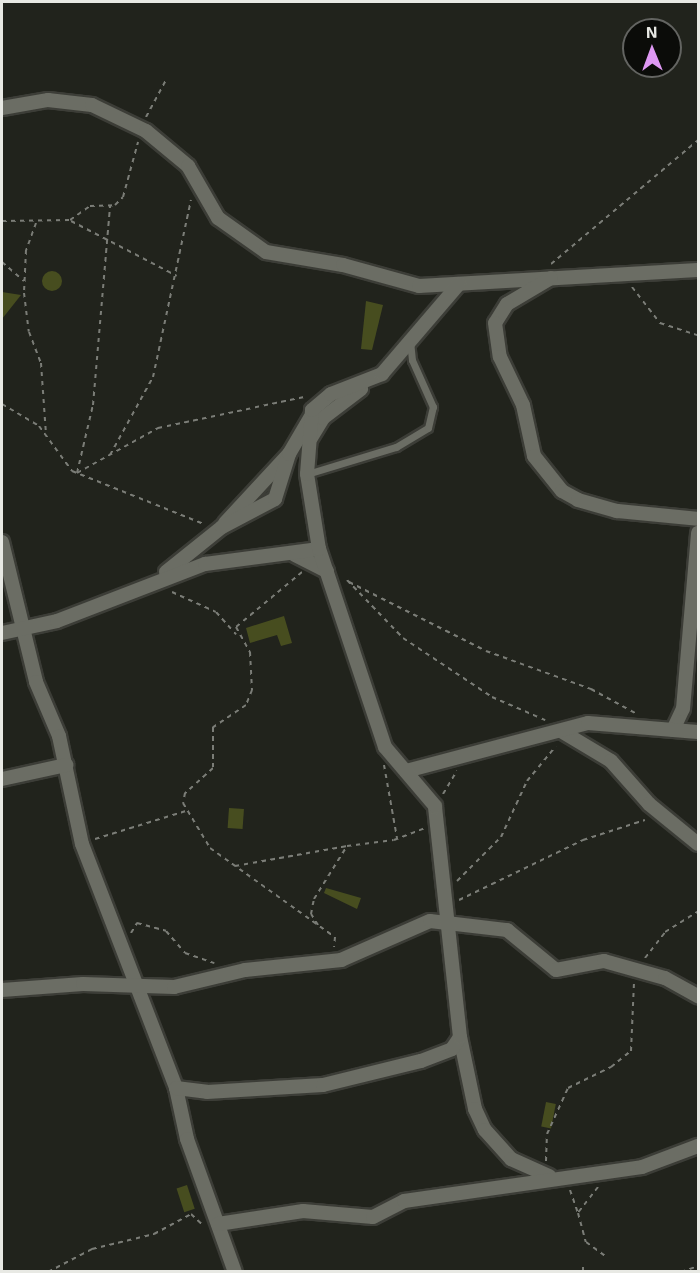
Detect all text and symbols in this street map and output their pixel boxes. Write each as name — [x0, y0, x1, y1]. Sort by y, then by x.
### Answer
north arrow — [622, 18, 682, 78]
text: N — [646, 22, 658, 41]

